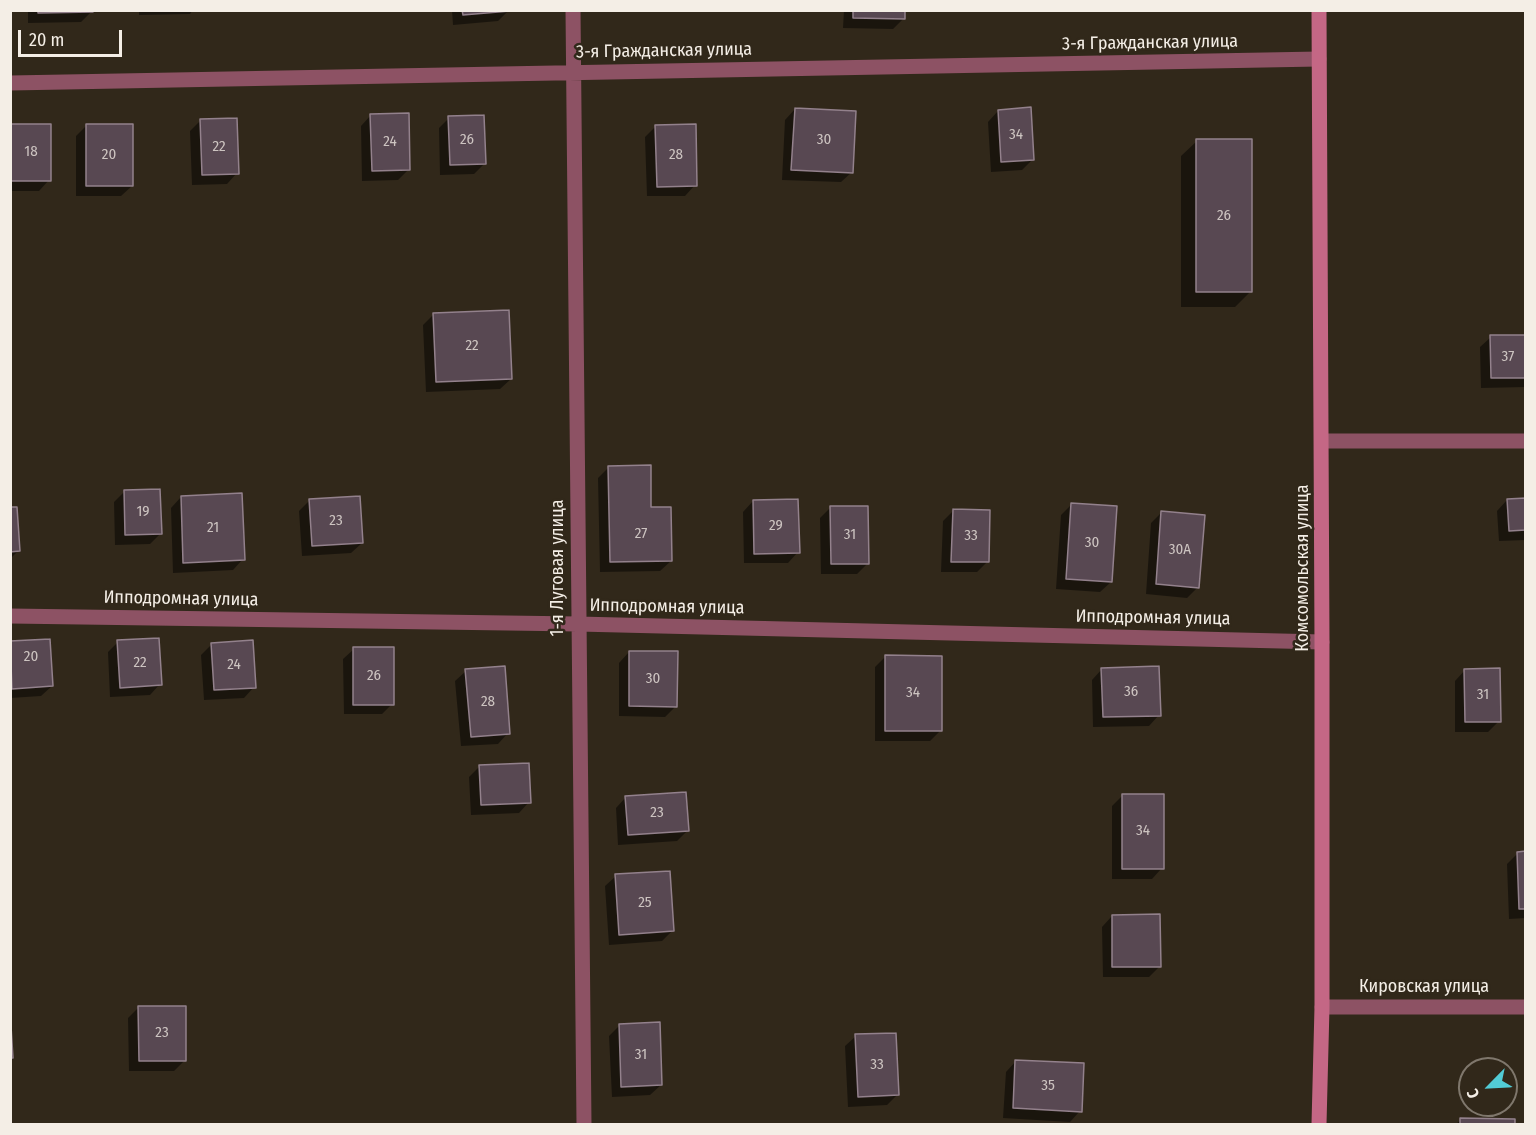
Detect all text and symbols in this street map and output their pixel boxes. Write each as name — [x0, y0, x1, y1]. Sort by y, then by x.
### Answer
scale bar — [21, 18, 124, 56]
text: 20 m — [29, 29, 64, 51]
street label: 3-я Гражданская улица — [1062, 31, 1238, 55]
street label: 3-я Гражданская улица — [576, 39, 752, 63]
house number: 34 — [1009, 126, 1023, 144]
house number: 26 — [460, 131, 474, 149]
house number: 30 — [817, 131, 831, 149]
house number: 24 — [383, 133, 397, 151]
house number: 22 — [212, 138, 226, 156]
house number: 18 — [24, 143, 38, 161]
house number: 20 — [102, 146, 116, 164]
house number: 28 — [669, 146, 683, 164]
house number: 26 — [1217, 207, 1231, 225]
house number: 22 — [465, 337, 479, 355]
house number: 37 — [1502, 348, 1514, 366]
street label: Комсомольская улица — [1292, 484, 1314, 652]
street label: 1-я Луговая улица — [547, 499, 569, 637]
house number: 19 — [136, 503, 150, 521]
house number: 23 — [329, 512, 343, 530]
house number: 29 — [769, 517, 783, 535]
house number: 21 — [207, 519, 219, 537]
house number: 27 — [635, 525, 647, 543]
house number: 31 — [844, 526, 856, 544]
house number: 33 — [964, 527, 978, 545]
house number: 30 — [1085, 534, 1099, 552]
house number: 30А — [1169, 541, 1191, 559]
street label: Ипподромная улица — [103, 587, 259, 611]
street label: Ипподромная улица — [589, 595, 745, 619]
street label: Ипподромная улица — [1075, 606, 1231, 630]
house number: 20 — [24, 648, 38, 666]
house number: 22 — [133, 654, 147, 672]
house number: 24 — [227, 656, 241, 674]
house number: 26 — [367, 667, 381, 685]
house number: 30 — [646, 670, 660, 688]
house number: 36 — [1124, 683, 1138, 701]
house number: 34 — [906, 684, 920, 702]
house number: 31 — [1477, 686, 1489, 704]
house number: 28 — [481, 693, 495, 711]
house number: 23 — [650, 804, 664, 822]
house number: 34 — [1136, 822, 1150, 840]
house number: 25 — [638, 894, 652, 912]
street label: Кировская улица — [1359, 976, 1489, 998]
house number: 23 — [155, 1024, 169, 1042]
house number: 31 — [635, 1046, 647, 1064]
house number: 33 — [870, 1056, 884, 1074]
north arrow — [1458, 1057, 1518, 1117]
house number: 35 — [1041, 1077, 1055, 1095]
text: С — [1463, 1086, 1483, 1101]

